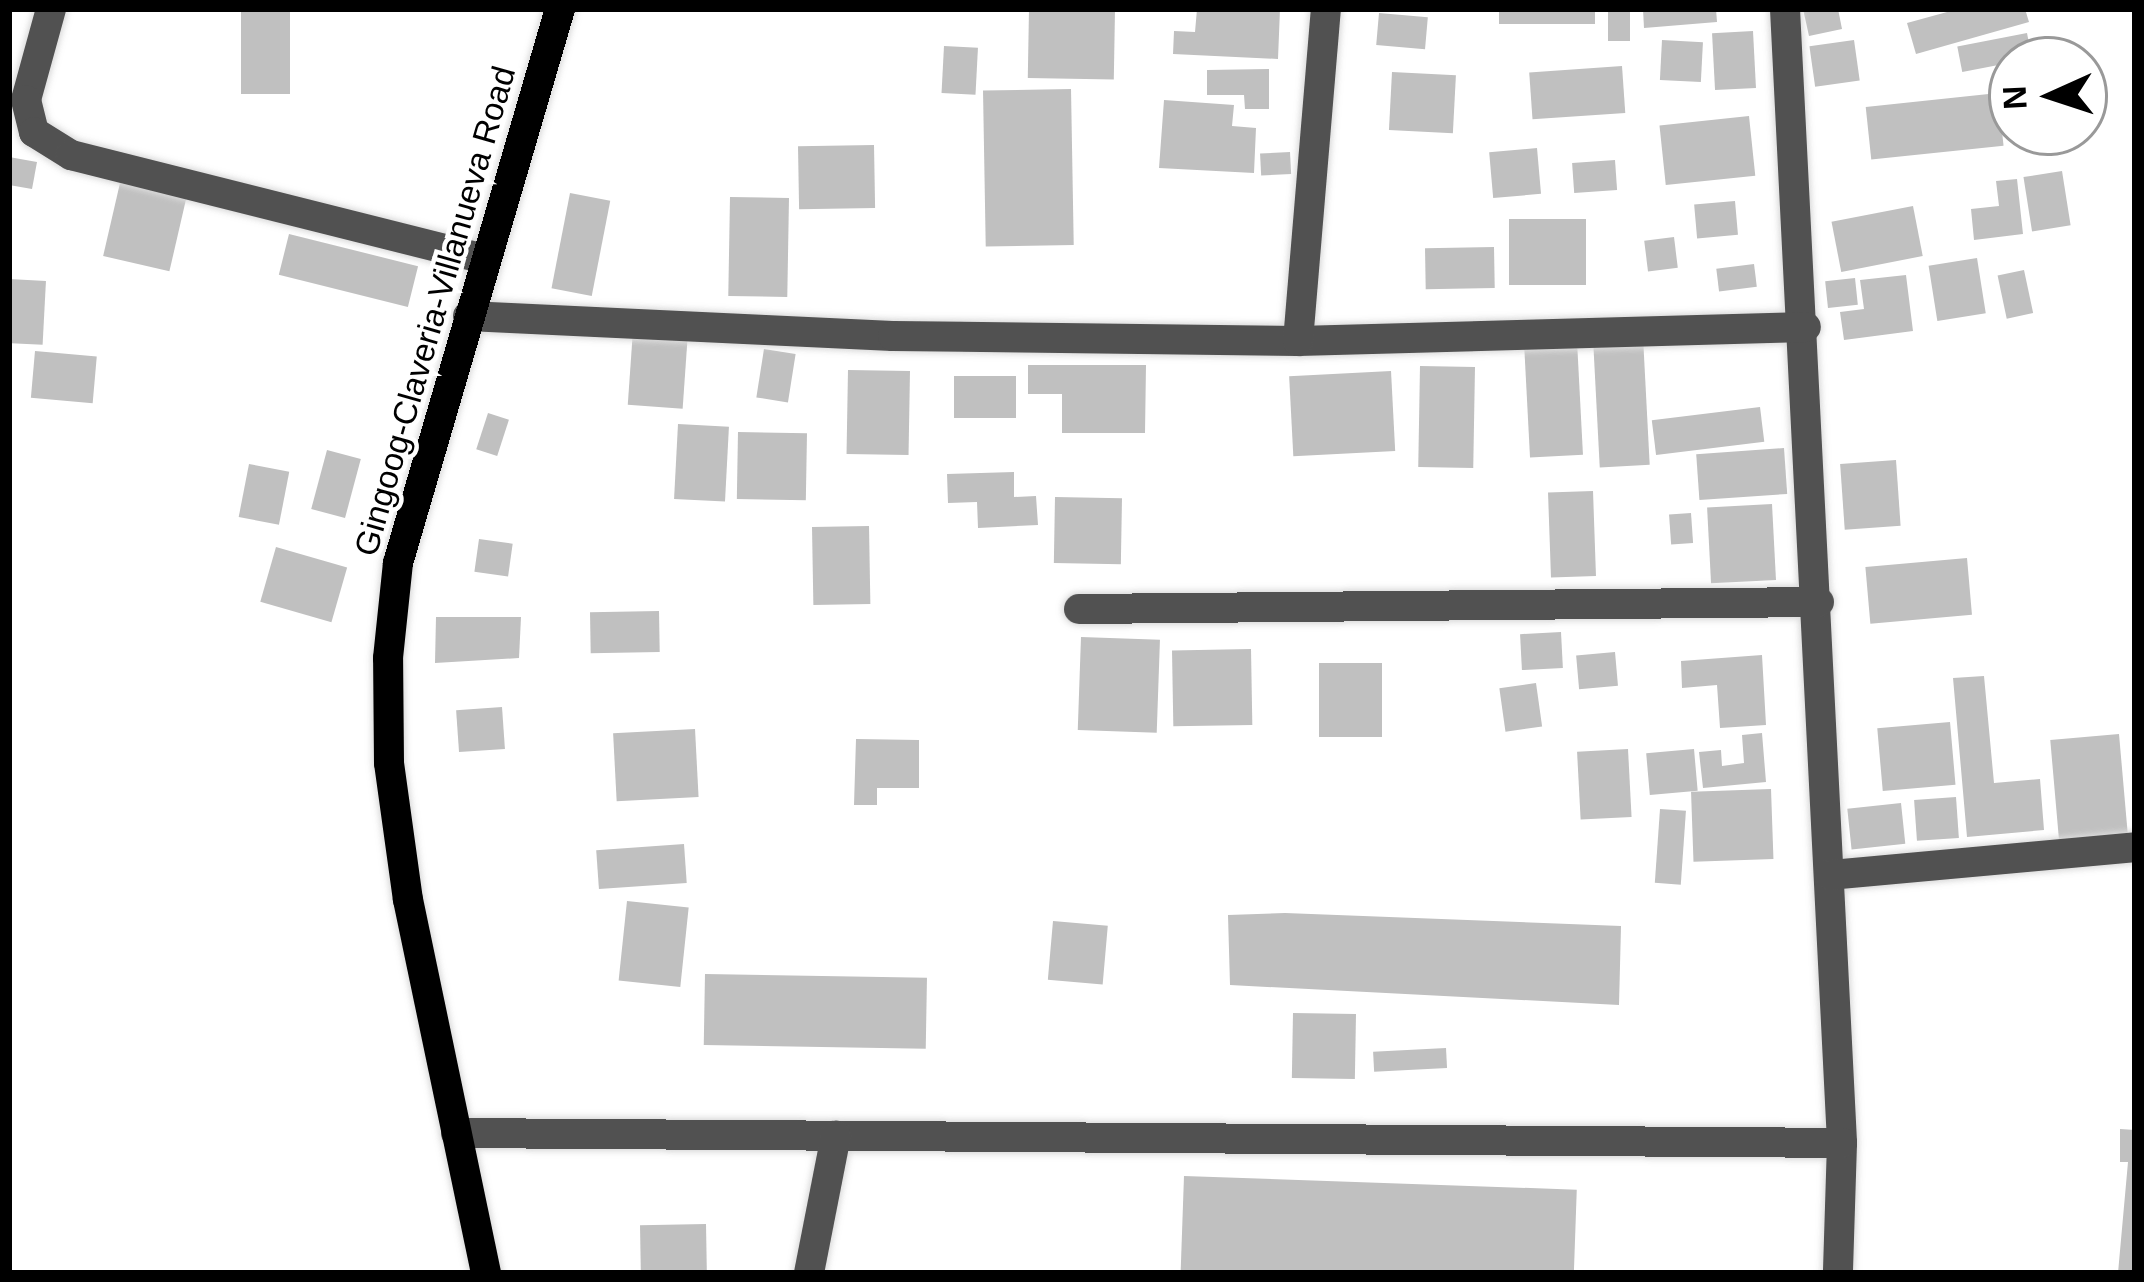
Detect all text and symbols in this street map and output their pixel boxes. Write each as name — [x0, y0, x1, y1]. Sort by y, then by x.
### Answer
north arrow — [1988, 36, 2108, 156]
street label: Gingoog-Claveria-Villanueva Road — [346, 62, 524, 560]
text: N — [1995, 85, 2034, 111]

